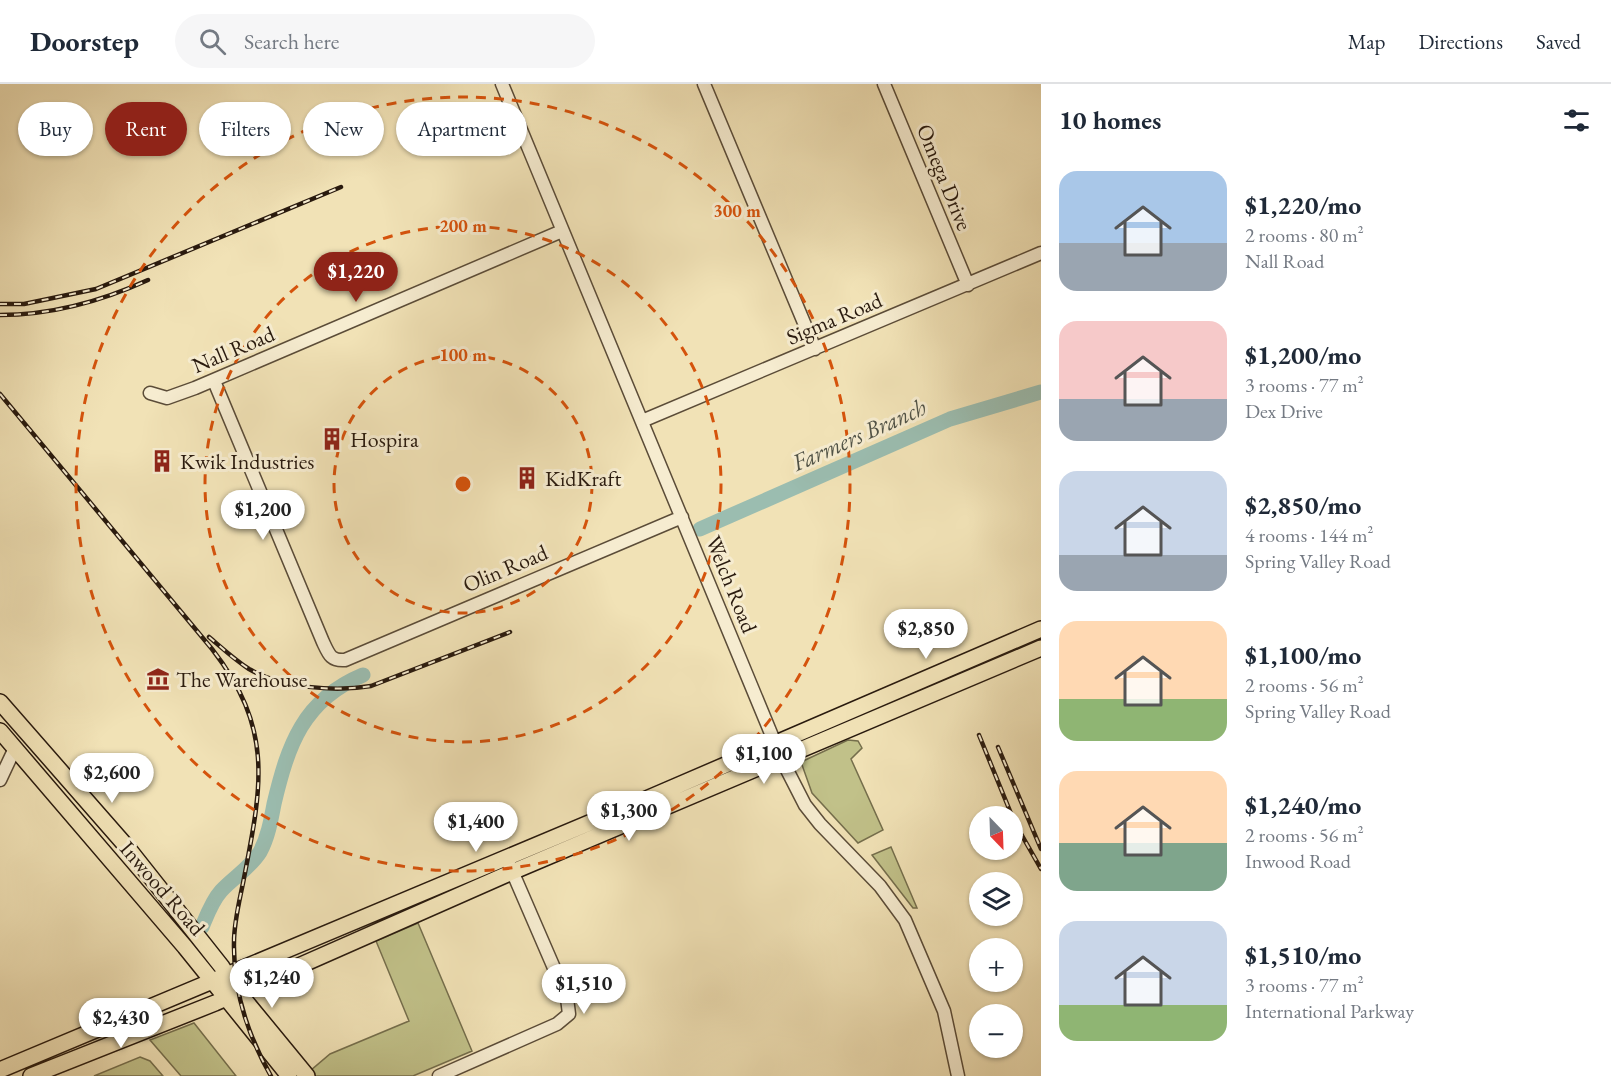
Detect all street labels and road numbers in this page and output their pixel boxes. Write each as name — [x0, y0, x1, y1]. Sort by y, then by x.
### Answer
street label: Omega Drive — [910, 120, 979, 235]
street label: Sigma Road — [782, 285, 887, 352]
street label: Nall Road — [187, 319, 280, 380]
street label: Welch Road — [699, 531, 765, 638]
street label: Olin Road — [458, 537, 553, 599]
street label: Inwood Road — [113, 835, 212, 942]

